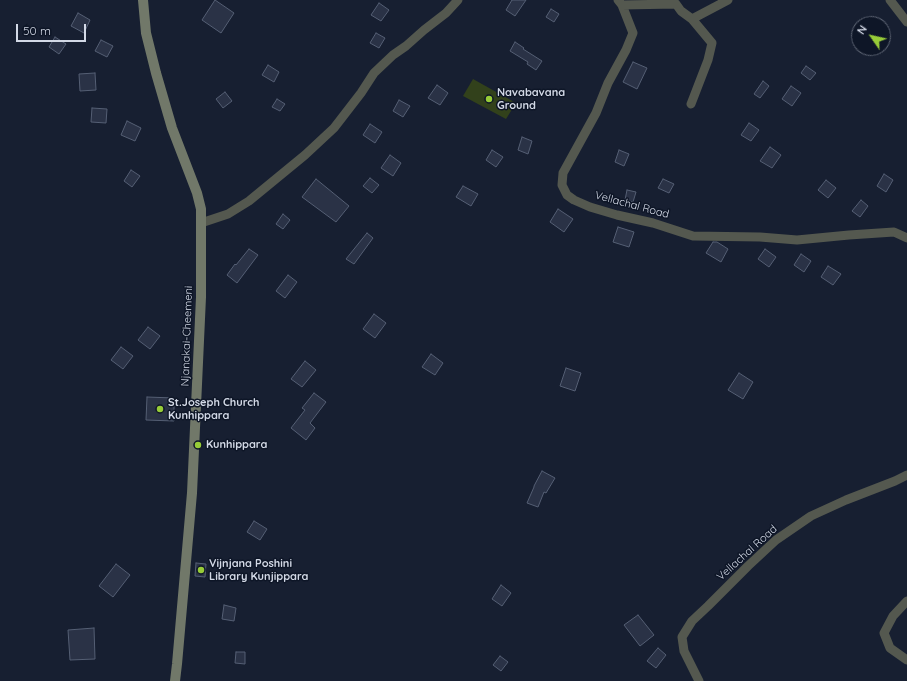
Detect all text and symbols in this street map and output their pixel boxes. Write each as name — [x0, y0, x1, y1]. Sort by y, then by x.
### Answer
scale bar — [18, 16, 88, 42]
north arrow — [851, 16, 891, 56]
text: 50 m — [23, 23, 51, 38]
text: N — [854, 23, 870, 37]
place label: Navabavana Ground — [497, 86, 565, 112]
marker: Navabavana Ground — [484, 94, 494, 104]
street label: Vellachal Road — [593, 189, 671, 221]
street label: Njanakai-Cheemeni — [179, 285, 195, 387]
place label: St.Joseph Church Kunhippara — [168, 396, 259, 422]
marker: St.Joseph Church Kunhippara — [155, 404, 165, 414]
place label: Kunhippara — [206, 438, 267, 452]
marker: Kunhippara — [193, 440, 203, 450]
street label: Vellachal Road — [714, 523, 780, 583]
place label: Vijnjana Poshini Library Kunjippara — [209, 557, 309, 583]
marker: Vijnjana Poshini Library Kunjippara — [196, 565, 206, 575]

